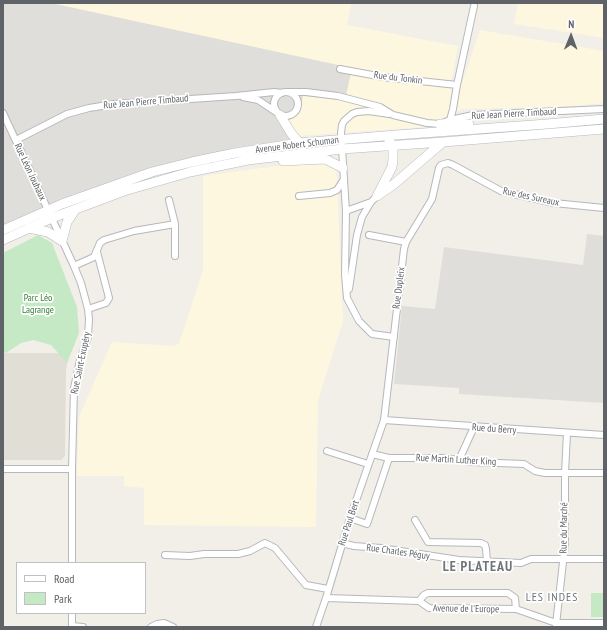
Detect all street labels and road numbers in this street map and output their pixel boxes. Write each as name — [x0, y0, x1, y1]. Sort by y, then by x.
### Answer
street label: Rue du Tonkin — [373, 69, 423, 87]
street label: Rue Jean Pierre Timbaud — [103, 92, 189, 112]
street label: Rue Jean Pierre Timbaud — [471, 106, 557, 122]
street label: Avenue Robert Schuman — [255, 134, 339, 156]
street label: Rue Léon Jouhaux — [11, 141, 49, 203]
street label: Rue des Sureaux — [502, 185, 560, 209]
street label: Rue Dupleix — [390, 266, 408, 310]
street label: Rue Saint-Exupéry — [69, 331, 93, 395]
street label: Rue du Berry — [472, 421, 516, 437]
street label: Rue Martin Luther King — [416, 452, 496, 468]
street label: Rue Paul Bert — [336, 499, 362, 547]
street label: Rue du Marché — [558, 502, 570, 554]
street label: Rue Charles Péguy — [366, 542, 430, 562]
street label: Avenue de l'Europe — [433, 602, 499, 616]

